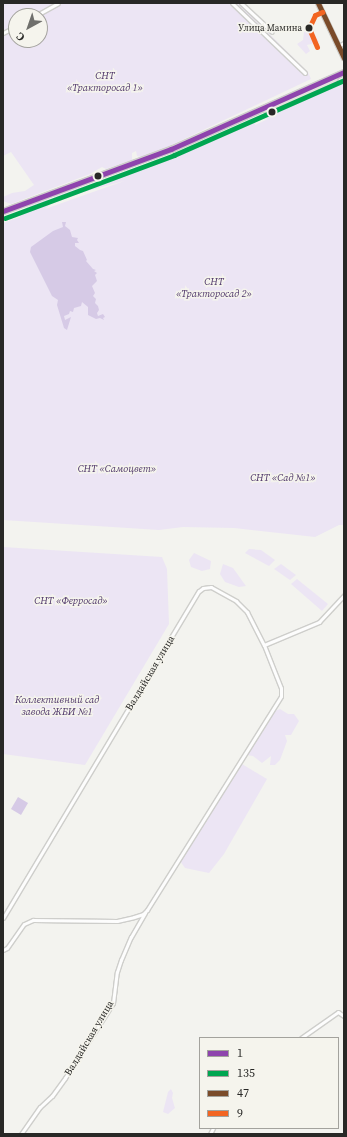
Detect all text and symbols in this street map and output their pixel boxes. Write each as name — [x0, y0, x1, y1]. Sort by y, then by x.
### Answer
north arrow — [8, 8, 48, 48]
place label: Улица Мамина — [238, 23, 302, 33]
marker: Улица Мамина — [304, 23, 314, 33]
text: С — [13, 29, 28, 45]
park label: СНТ «Тракторосад 1» — [67, 69, 143, 92]
unlabelled marker — [267, 107, 277, 117]
unlabelled marker — [93, 171, 103, 181]
park label: СНТ «Тракторосад 2» — [176, 275, 252, 298]
park label: СНТ «Самоцвет» — [78, 463, 156, 475]
park label: СНТ «Сад №1» — [250, 472, 316, 484]
park label: СНТ «Ферросад» — [34, 595, 108, 607]
street label: Валдайская улица — [123, 633, 177, 713]
park label: Коллективный сад завода ЖБИ №1 — [15, 693, 99, 716]
street label: Валдайская улица — [62, 998, 116, 1078]
legend — [199, 1037, 339, 1129]
text: 1 — [237, 1045, 243, 1061]
text: 135 — [237, 1065, 255, 1081]
text: 47 — [237, 1085, 249, 1101]
text: 9 — [237, 1105, 243, 1121]

